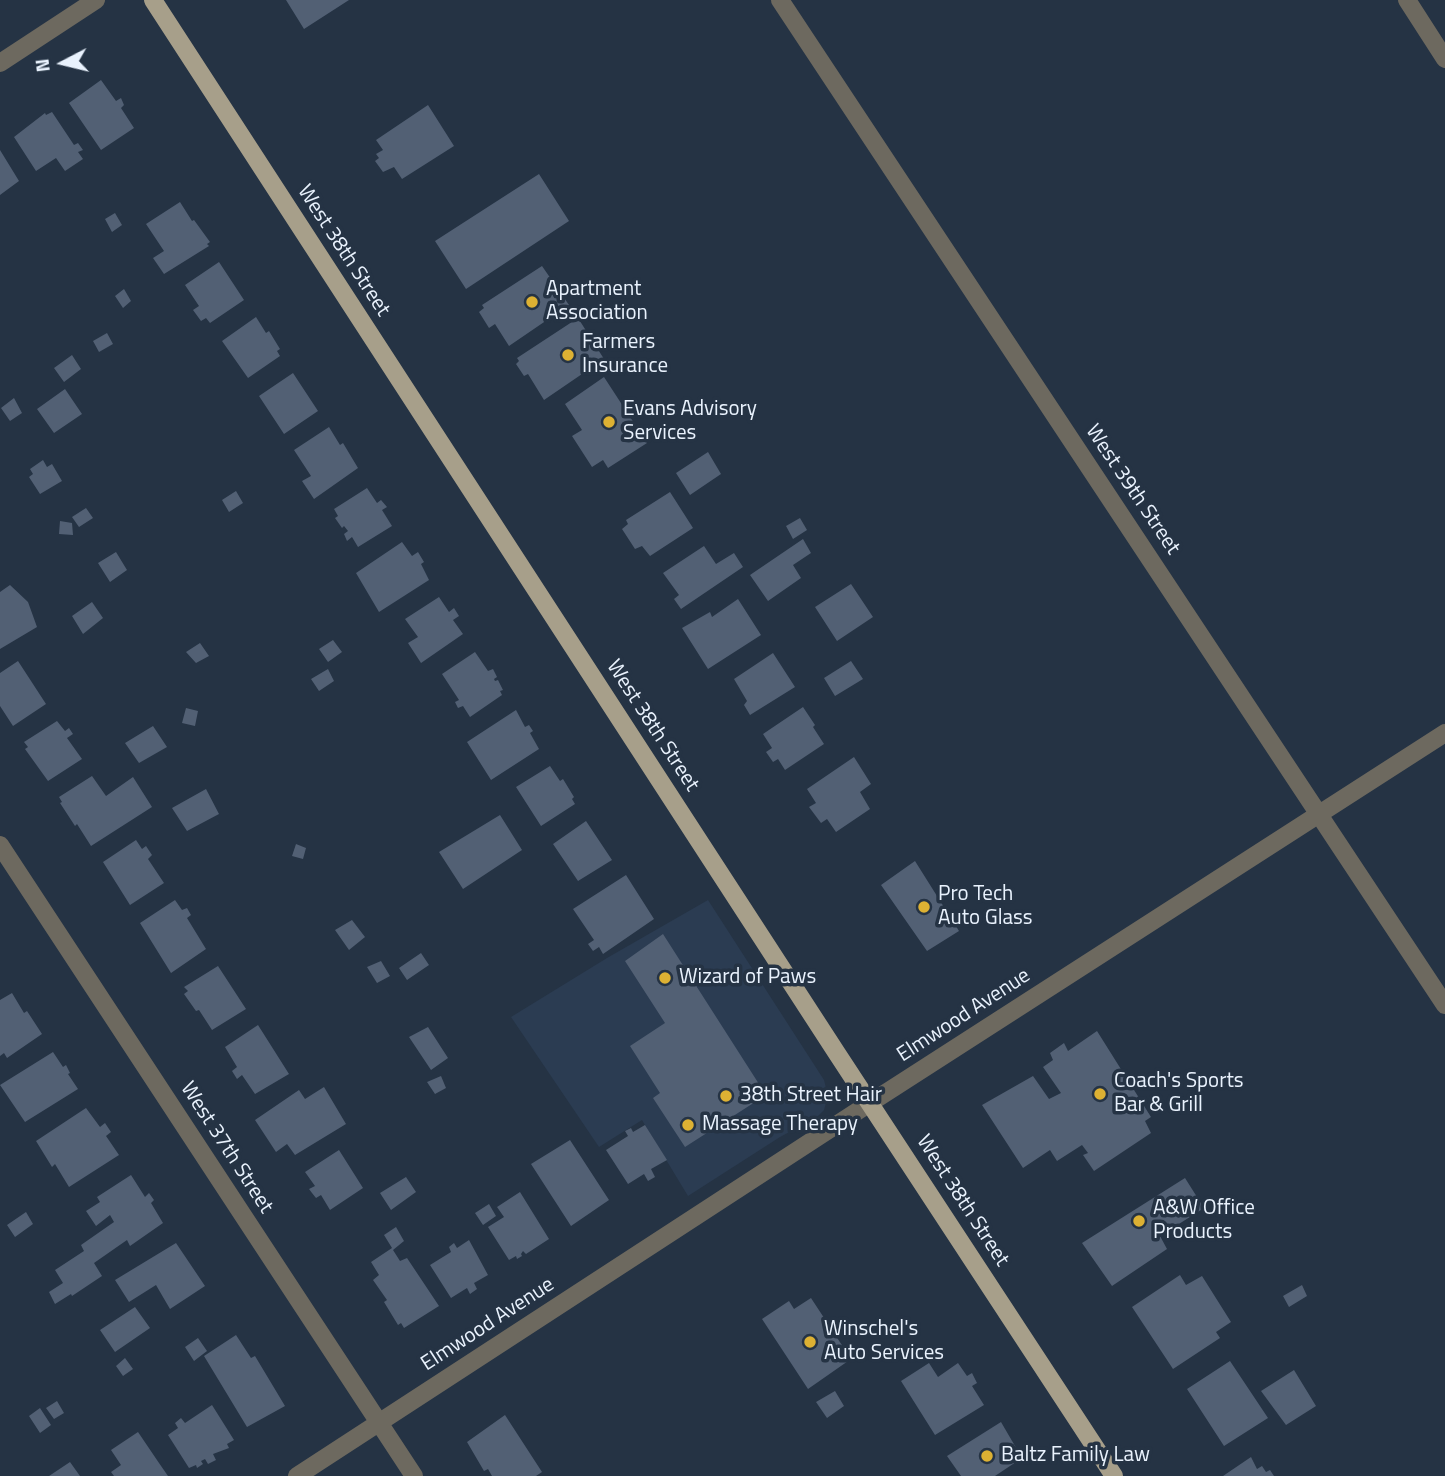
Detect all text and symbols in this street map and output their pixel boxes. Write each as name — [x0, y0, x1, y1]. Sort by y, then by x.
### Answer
north arrow — [28, 28, 98, 98]
text: N — [26, 57, 57, 74]
street label: West 38th Street — [291, 181, 395, 321]
place label: Apartment Association — [546, 277, 648, 327]
marker: Apartment Association — [524, 294, 540, 310]
place label: Farmers Insurance — [582, 330, 668, 380]
marker: Farmers Insurance — [560, 347, 576, 363]
place label: Evans Advisory Services — [623, 397, 757, 447]
marker: Evans Advisory Services — [601, 414, 617, 430]
street label: West 39th Street — [1079, 420, 1185, 560]
street label: West 38th Street — [600, 656, 704, 796]
place label: Pro Tech Auto Glass — [938, 882, 1033, 932]
marker: Pro Tech Auto Glass — [916, 899, 932, 915]
street label: Elmwood Avenue — [893, 964, 1035, 1068]
place label: Wizard of Paws — [679, 965, 816, 991]
marker: Wizard of Paws — [657, 970, 673, 986]
place label: Coach's Sports Bar & Grill — [1114, 1069, 1244, 1119]
street label: West 37th Street — [174, 1078, 278, 1218]
place label: 38th Street Hair — [740, 1083, 882, 1109]
marker: Coach's Sports Bar & Grill — [1092, 1086, 1108, 1102]
marker: 38th Street Hair — [718, 1088, 734, 1104]
place label: Massage Therapy — [702, 1112, 858, 1138]
marker: Massage Therapy — [680, 1117, 696, 1133]
street label: West 38th Street — [910, 1131, 1014, 1271]
place label: A&W Office Products — [1153, 1196, 1255, 1246]
marker: A&W Office Products — [1131, 1213, 1147, 1229]
street label: Elmwood Avenue — [417, 1273, 559, 1377]
place label: Winschel's Auto Services — [824, 1317, 944, 1367]
marker: Winschel's Auto Services — [802, 1334, 818, 1350]
place label: Baltz Family Law — [1001, 1443, 1150, 1469]
marker: Baltz Family Law — [979, 1448, 995, 1464]

